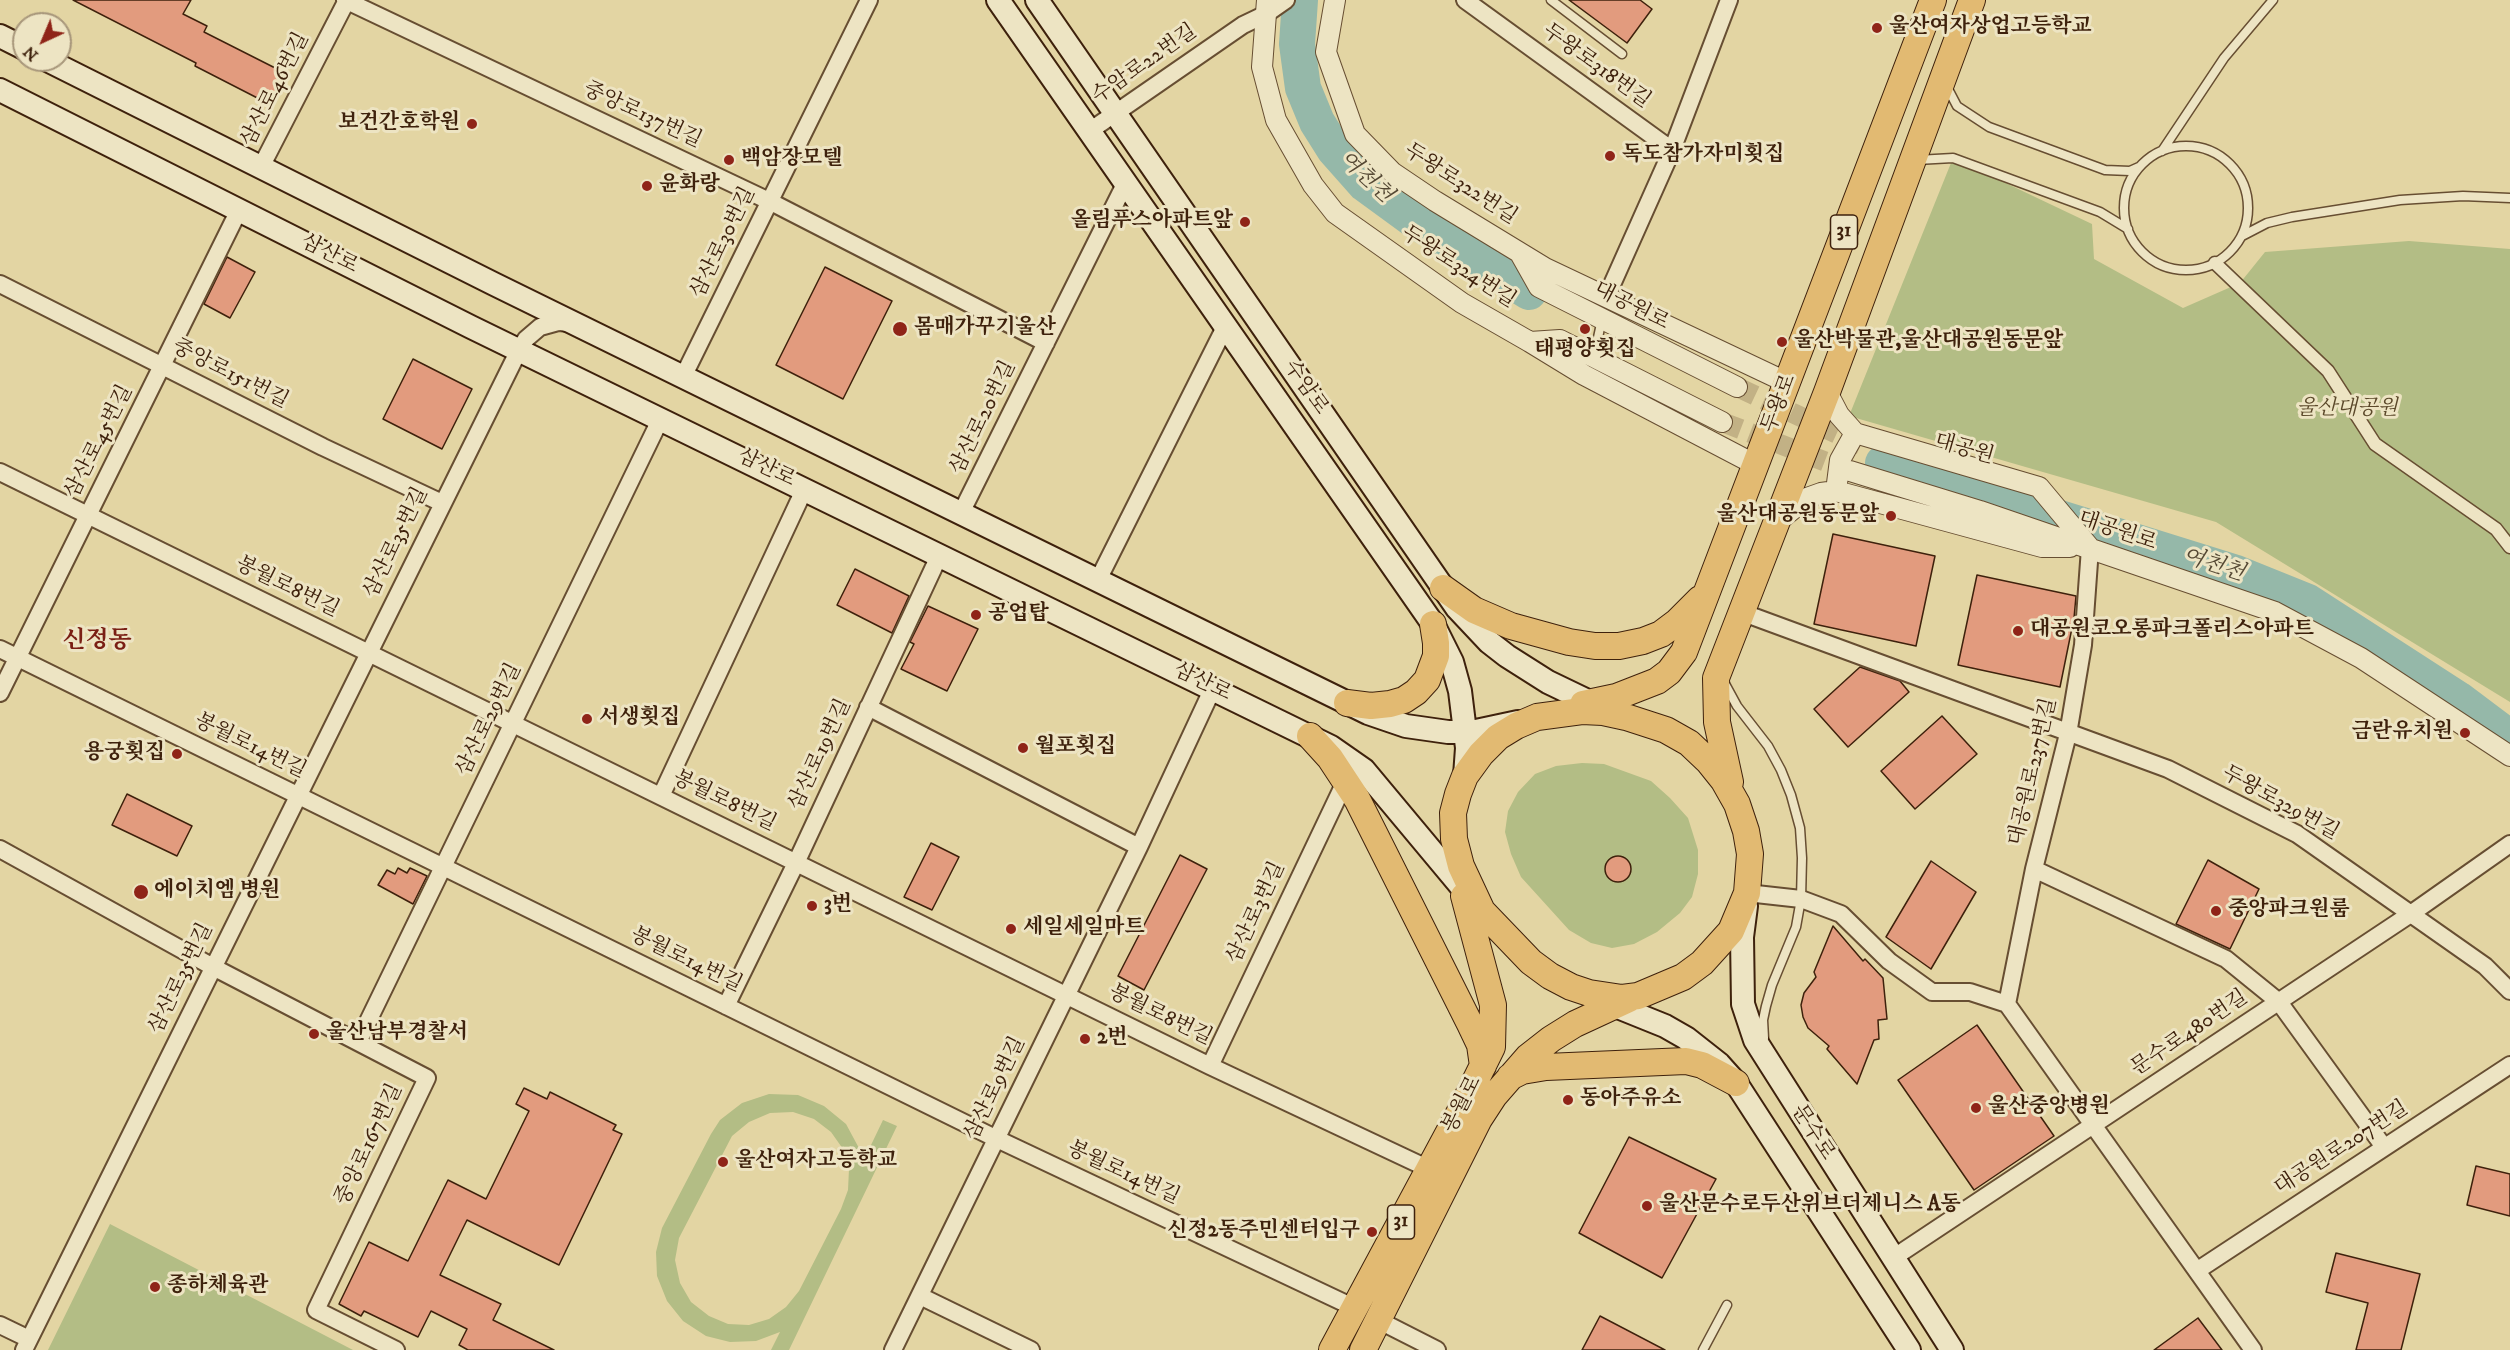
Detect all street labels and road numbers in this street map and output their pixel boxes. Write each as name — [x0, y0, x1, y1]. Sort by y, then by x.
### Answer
street label: 두왕로318번길 — [1537, 19, 1655, 115]
street label: 수암로22번길 — [1088, 20, 1202, 110]
street label: 삼산로46번길 — [237, 29, 315, 151]
street label: 중앙로137번길 — [579, 78, 705, 154]
street label: 두왕로322번길 — [1399, 139, 1521, 231]
street label: 삼산로30번길 — [686, 183, 762, 303]
road number: 31 — [1830, 215, 1858, 249]
street label: 두왕로324번길 — [1396, 222, 1520, 314]
street label: 삼산로 — [296, 230, 362, 280]
street label: 대공원로 — [1589, 277, 1673, 337]
street label: 중앙로151번길 — [168, 335, 292, 415]
street label: 수암로 — [1277, 356, 1333, 420]
street label: 삼산로20번길 — [946, 357, 1022, 479]
street label: 두왕로 — [1757, 371, 1803, 437]
street label: 삼산로45번길 — [61, 381, 139, 503]
street label: 대공원 — [1931, 430, 1997, 470]
street label: 삼산로 — [733, 444, 799, 494]
street label: 삼산로35번길 — [359, 484, 435, 602]
street label: 대공원로 — [2075, 507, 2159, 557]
street label: 봉월로8번길 — [231, 552, 343, 624]
street label: 삼산로 — [1169, 658, 1235, 708]
street label: 삼산로29번길 — [452, 660, 528, 780]
street label: 삼산로19번길 — [784, 695, 858, 815]
street label: 대공원로237번길 — [2005, 696, 2063, 848]
street label: 봉월로14번길 — [190, 709, 310, 785]
street label: 두왕로329번길 — [2217, 761, 2343, 847]
street label: 봉월로8번길 — [668, 766, 780, 838]
street label: 삼산로3번길 — [1222, 858, 1292, 968]
street label: 삼산로35번길 — [144, 920, 220, 1038]
street label: 봉월로14번길 — [626, 923, 746, 999]
street label: 봉월로8번길 — [1104, 980, 1216, 1052]
street label: 문수로480번길 — [2127, 986, 2253, 1082]
street label: 삼산로9번길 — [960, 1033, 1032, 1145]
street label: 봉월로 — [1438, 1072, 1488, 1138]
street label: 중앙로167번길 — [331, 1080, 409, 1210]
street label: 대공원로207번길 — [2270, 1096, 2414, 1202]
street label: 문수로 — [1785, 1101, 1839, 1165]
street label: 봉월로14번길 — [1063, 1137, 1183, 1211]
road number: 31 — [1388, 1205, 1414, 1239]

